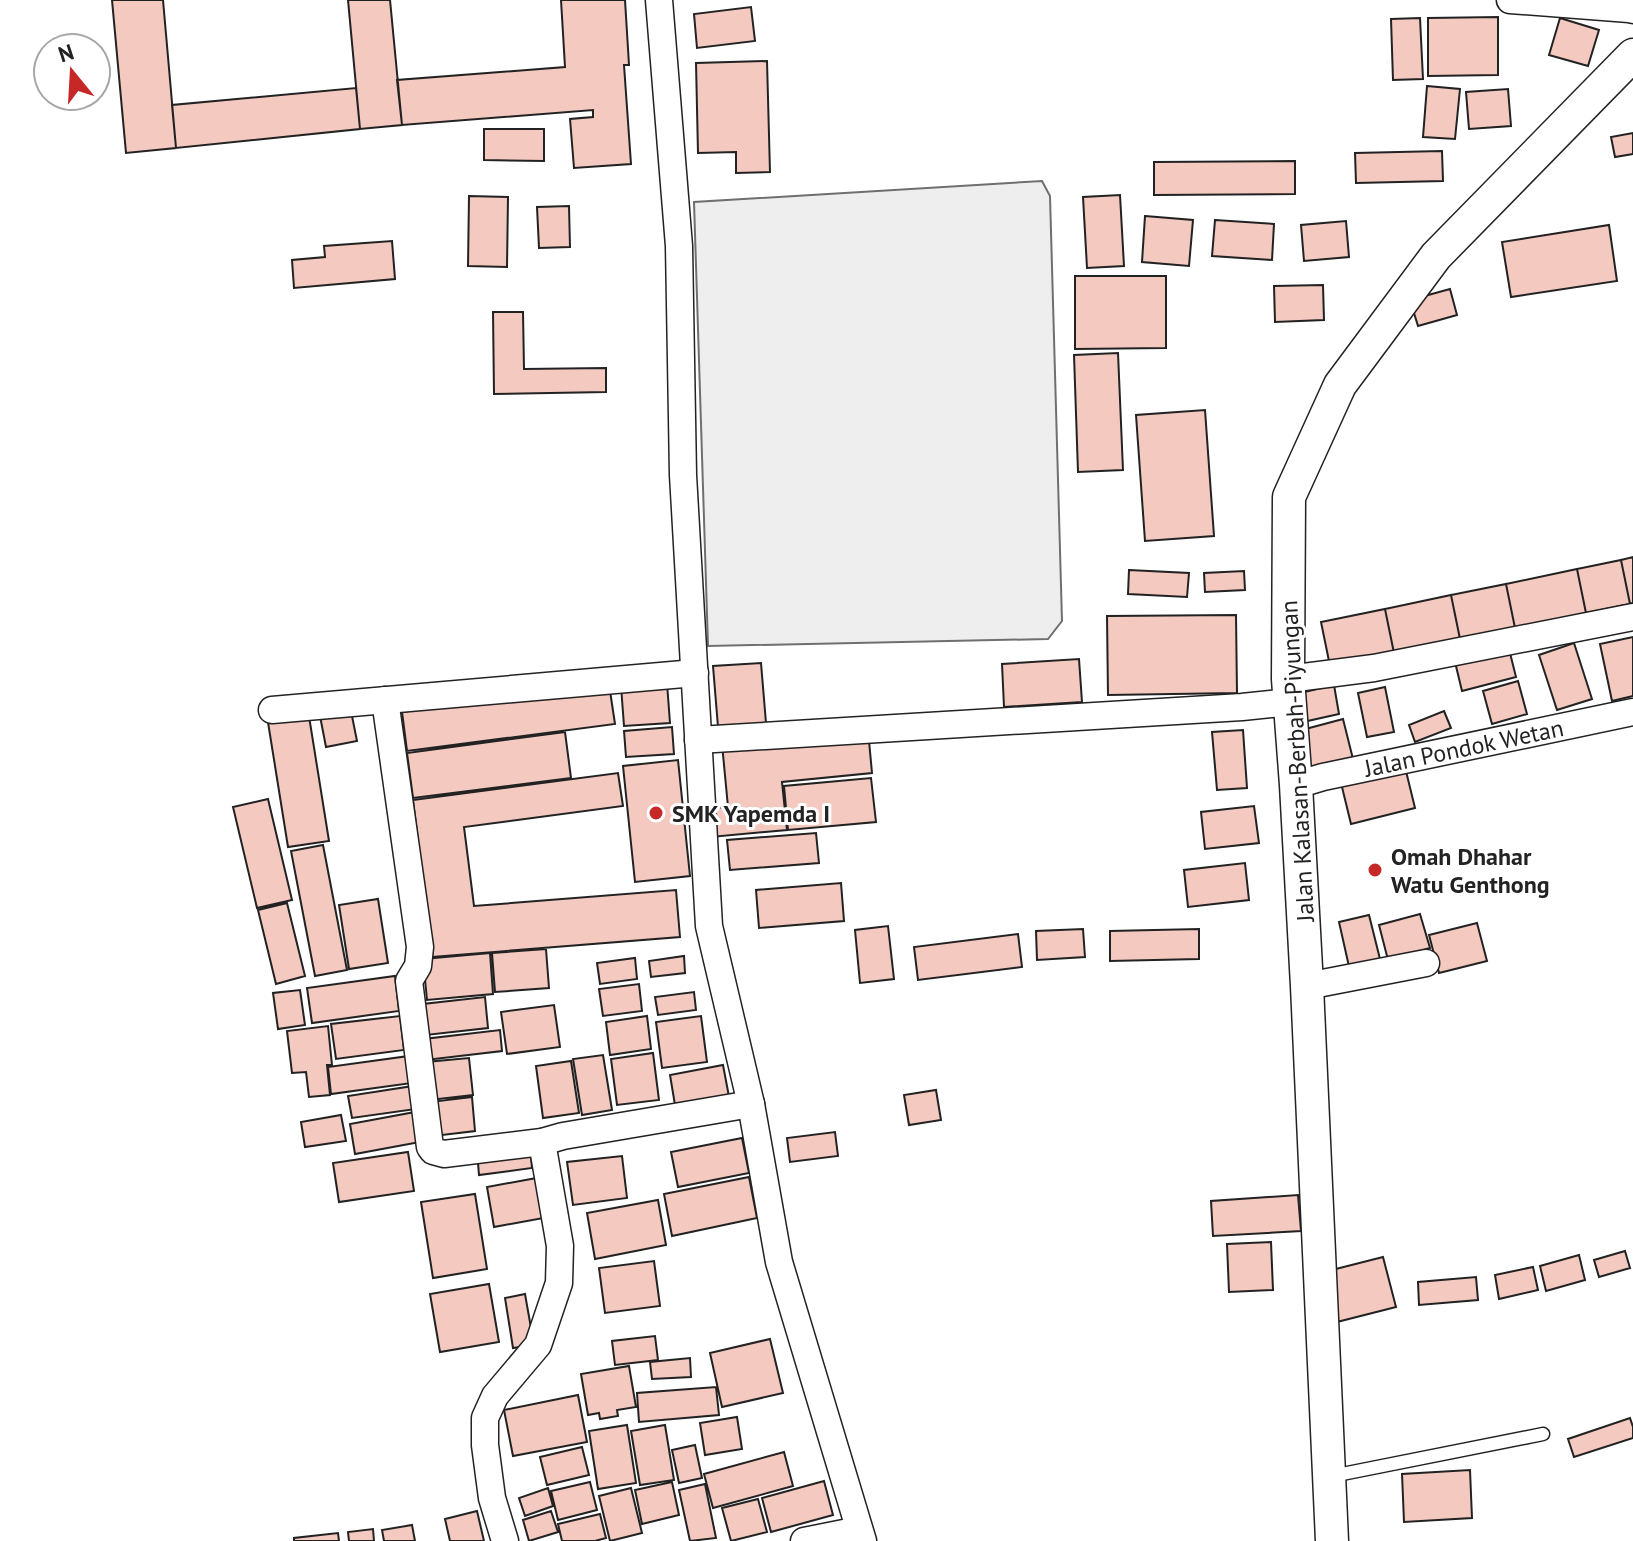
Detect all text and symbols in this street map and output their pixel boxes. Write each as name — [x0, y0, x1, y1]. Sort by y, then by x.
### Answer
north arrow — [32, 32, 112, 112]
text: N — [55, 37, 77, 69]
street label: Jalan Kalasan-Berbah-Piyungan — [1273, 599, 1321, 924]
street label: Jalan Pondok Wetan — [1360, 712, 1566, 784]
place label: SMK Yapemda I — [672, 798, 830, 829]
marker: SMK Yapemda I — [647, 804, 665, 822]
place label: Omah Dhahar Watu Genthong — [1391, 841, 1550, 900]
marker: Omah Dhahar Watu Genthong — [1366, 861, 1384, 879]

